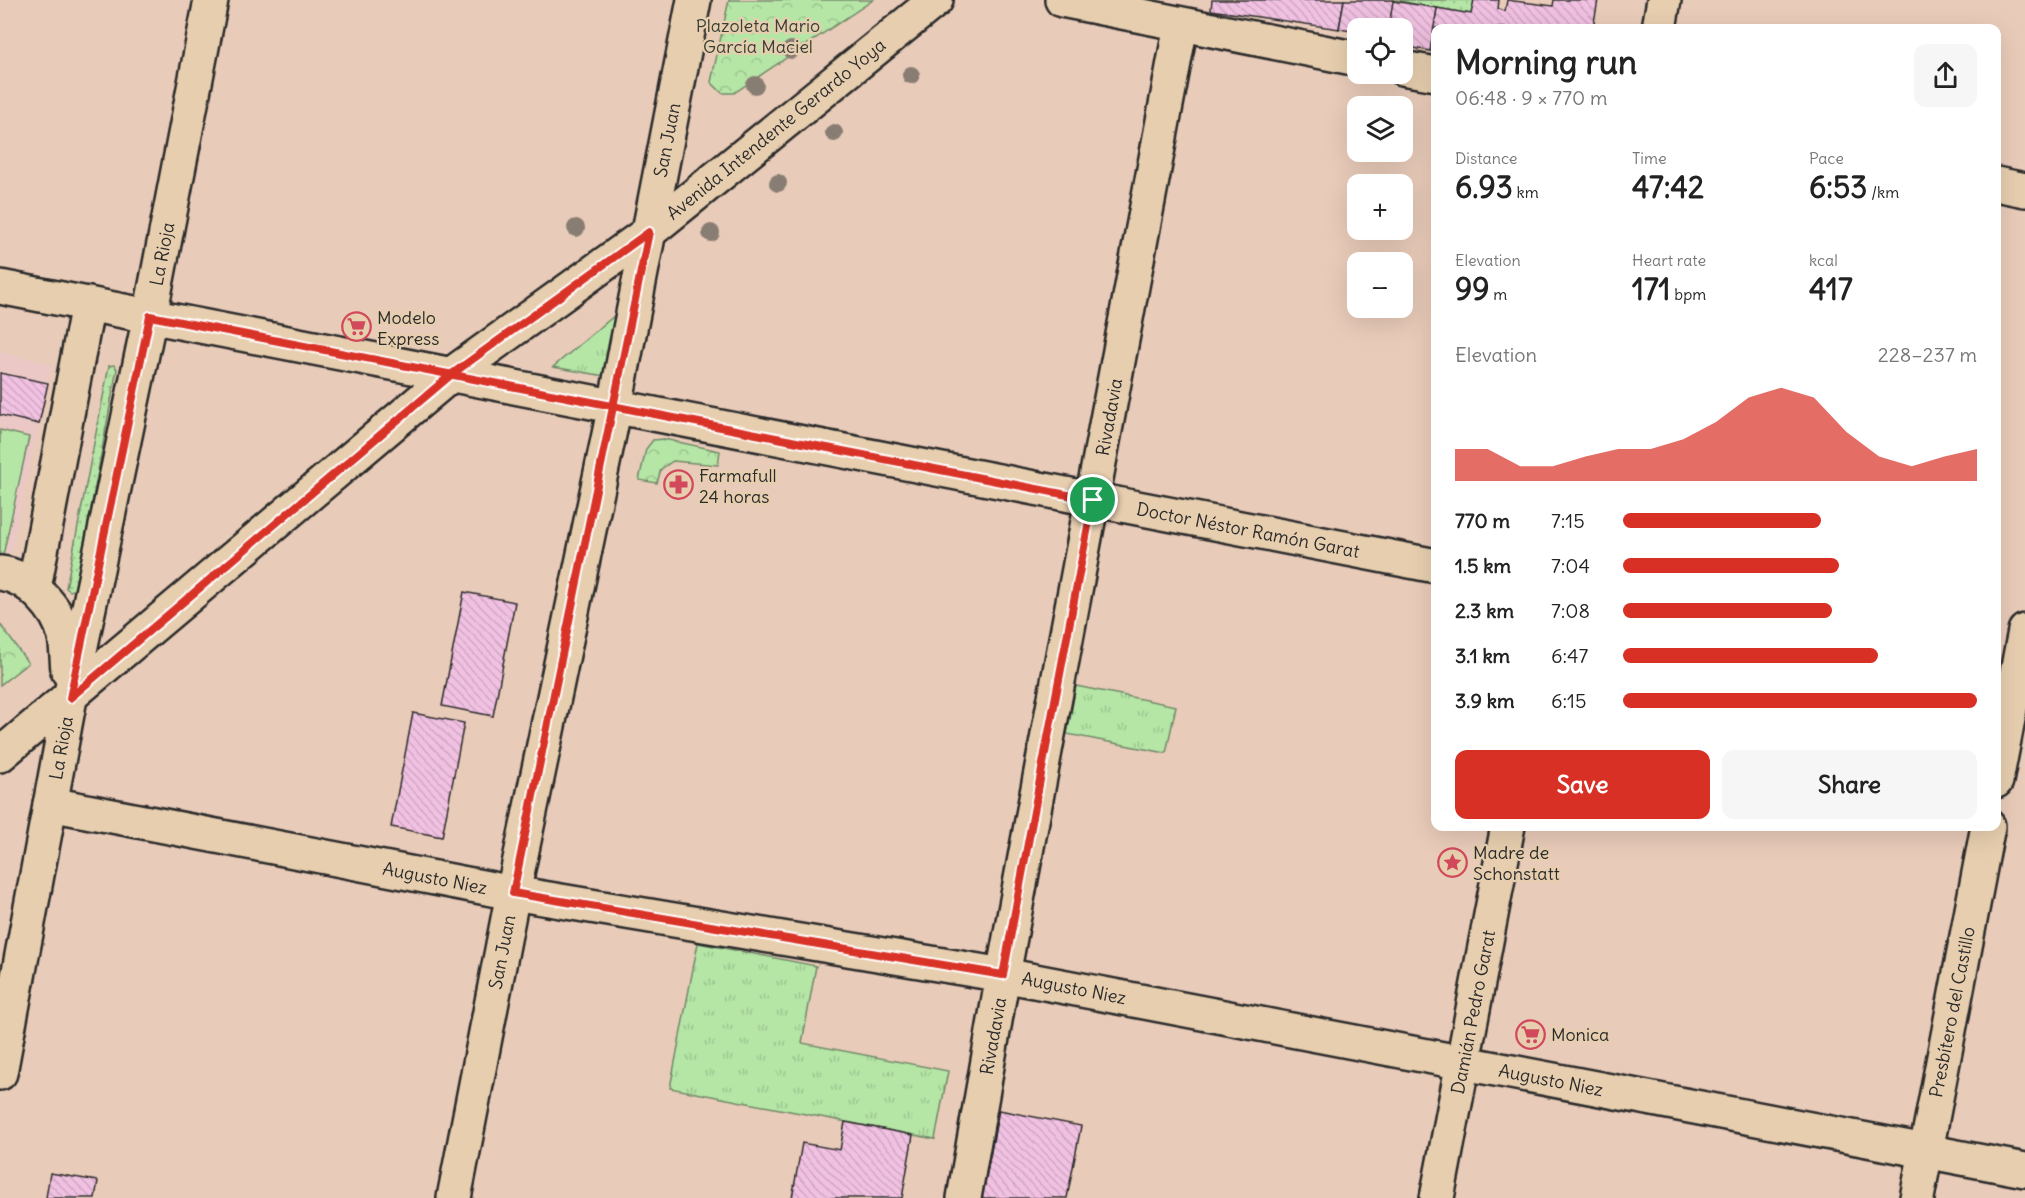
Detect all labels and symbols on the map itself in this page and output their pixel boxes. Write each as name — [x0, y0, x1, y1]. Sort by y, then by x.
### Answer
park label: Plazoleta Mario García Maciel — [696, 14, 820, 58]
street label: Avenida Intendente Gerardo Yoya — [662, 33, 890, 225]
street label: San Juan — [649, 101, 685, 179]
street label: La Rioja — [145, 220, 179, 288]
place label: Modelo Express — [377, 306, 439, 350]
supermarket icon: Modelo Express — [340, 311, 372, 343]
street label: Rivadavia — [1091, 376, 1127, 458]
place label: Farmafull 24 horas — [699, 464, 777, 508]
pharmacy icon: Farmafull 24 horas — [662, 469, 694, 501]
pin — [1067, 474, 1118, 525]
street label: Doctor Néstor Ramón Garat — [1134, 497, 1362, 563]
street label: La Rioja — [44, 714, 78, 782]
place label: Madre de Schonstatt — [1473, 841, 1560, 885]
place icon: Madre de Schonstatt — [1436, 846, 1468, 878]
street label: Augusto Niez — [381, 857, 490, 899]
street label: San Juan — [484, 913, 520, 991]
street label: Presbítero del Castillo — [1924, 925, 1980, 1099]
street label: Damián Pedro Garat — [1446, 928, 1500, 1096]
street label: Augusto Niez — [1020, 967, 1129, 1009]
street label: Rivadavia — [975, 995, 1011, 1077]
supermarket icon: Monica — [1514, 1018, 1546, 1050]
place label: Monica — [1551, 1023, 1609, 1046]
street label: Augusto Niez — [1497, 1059, 1606, 1101]

